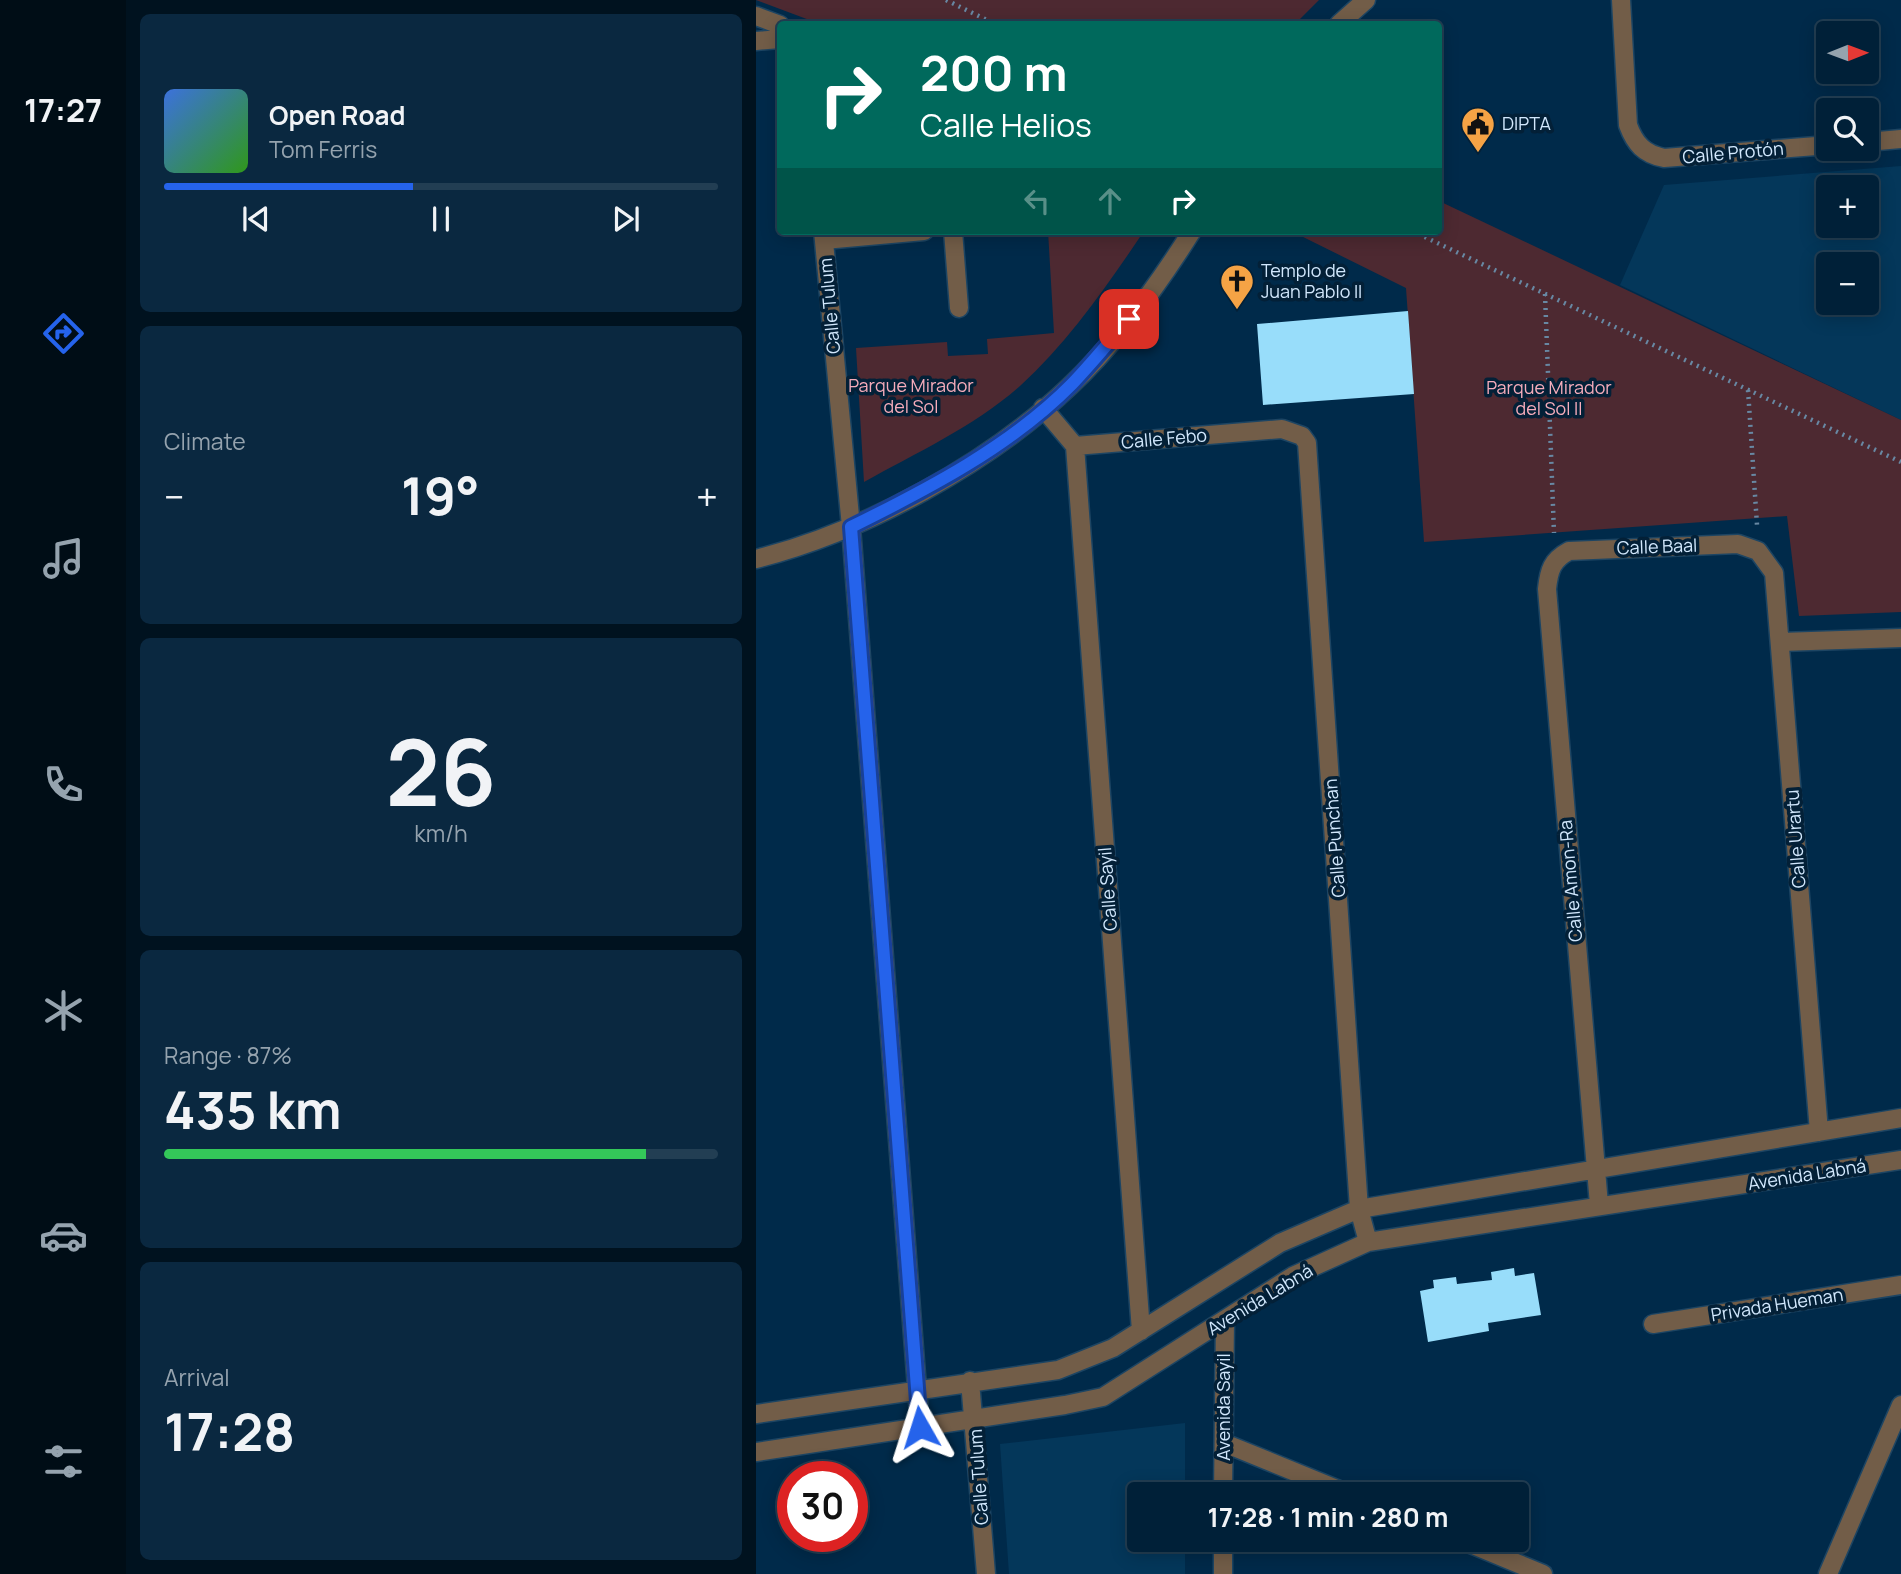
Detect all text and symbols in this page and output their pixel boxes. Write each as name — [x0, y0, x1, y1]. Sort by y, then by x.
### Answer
north arrow — [1816, 21, 1880, 84]
map controls — [1816, 21, 1879, 315]
text: 200 m — [920, 39, 1068, 106]
icon: right — [805, 49, 896, 140]
text: 17:27 — [24, 88, 102, 132]
text: Open Road — [269, 97, 405, 133]
button: search — [1816, 98, 1879, 161]
text: Calle Helios — [920, 103, 1092, 147]
public building icon: DIPTA — [1459, 105, 1497, 154]
place label: DIPTA — [1502, 111, 1552, 135]
text: Tom Ferris — [269, 133, 377, 165]
street label: Calle Protón — [1681, 136, 1784, 168]
button: + — [1816, 175, 1879, 238]
icon: left — [1018, 182, 1056, 220]
icon: ahead — [1091, 182, 1129, 220]
icon: right — [1164, 182, 1202, 220]
icon: previous — [237, 200, 275, 238]
icon: pause — [422, 200, 460, 238]
icon: next — [607, 200, 645, 238]
button: − — [1816, 252, 1879, 315]
street label: Calle Tulum — [813, 257, 845, 355]
place label: Templo de Juan Pablo II — [1261, 258, 1362, 303]
church icon: Templo de Juan Pablo II — [1218, 262, 1256, 311]
pin — [1099, 289, 1159, 349]
icon: arrive — [1110, 300, 1148, 338]
icon: directions — [39, 309, 88, 358]
park label: Parque Mirador del Sol — [848, 373, 974, 418]
park label: Parque Mirador del Sol II — [1486, 375, 1612, 420]
street label: Calle Febo — [1120, 422, 1208, 454]
text: Climate — [164, 425, 246, 457]
text: 19° — [401, 460, 480, 531]
text: − — [164, 470, 185, 522]
text: + — [696, 470, 718, 522]
street label: Calle Baal — [1616, 533, 1698, 559]
icon: music — [39, 534, 88, 583]
text: 26 — [386, 709, 496, 833]
icon: phone — [39, 760, 88, 809]
street label: Calle Punchan — [1318, 778, 1350, 898]
street label: Calle Urartu — [1780, 789, 1810, 889]
text: km/h — [414, 817, 468, 849]
street label: Calle Amon-Ra — [1553, 819, 1587, 943]
street label: Calle Sayil — [1092, 846, 1122, 932]
icon: climate — [39, 986, 88, 1035]
text: Range · 87% — [164, 1039, 292, 1071]
text: 435 km — [164, 1074, 341, 1145]
street label: Avenida Labná — [1746, 1153, 1868, 1195]
icon: car — [39, 1211, 88, 1260]
street label: Avenida Labná — [1202, 1258, 1317, 1340]
street label: Privada Hueman — [1709, 1282, 1845, 1326]
street label: Avenida Sayil — [1211, 1353, 1235, 1461]
text: Arrival — [164, 1361, 230, 1393]
position arrow — [883, 1390, 957, 1464]
text: 17:28 — [164, 1396, 295, 1467]
street label: Calle Tulum — [963, 1428, 993, 1526]
icon: filters — [39, 1437, 88, 1486]
speed limit sign: 30 — [777, 1461, 868, 1552]
text: 17:28 · 1 min · 280 m — [1208, 1499, 1448, 1535]

